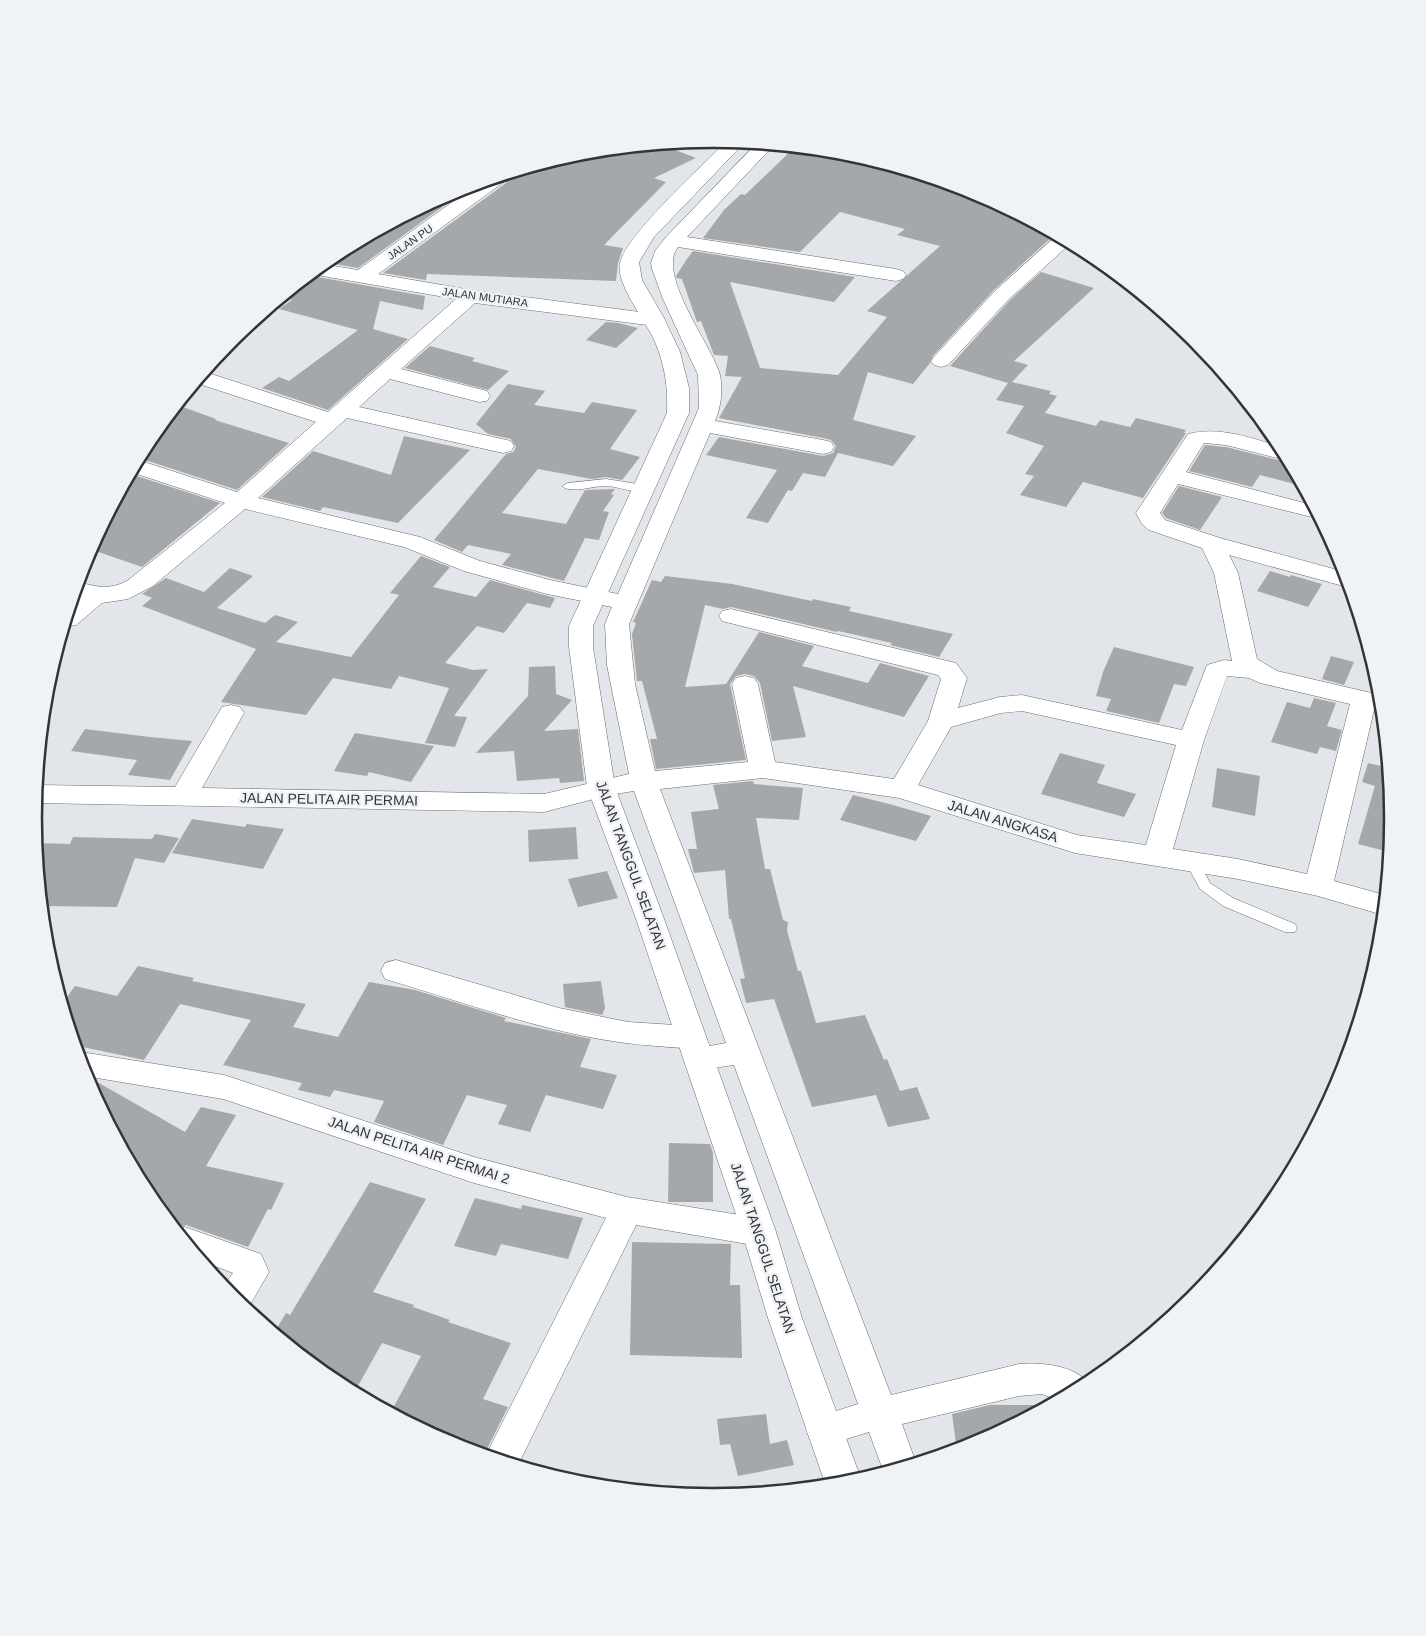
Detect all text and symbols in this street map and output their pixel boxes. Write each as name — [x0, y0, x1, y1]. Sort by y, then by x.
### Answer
street label: JALAN PU — [385, 222, 435, 262]
street label: JALAN MUTIARA — [441, 285, 529, 309]
street label: JALAN TANGGUL SELATAN — [593, 778, 669, 952]
street label: JALAN PELITA AIR PERMAI — [240, 789, 418, 809]
street label: JALAN ANGKASA — [946, 797, 1061, 846]
street label: JALAN PELITA AIR PERMAI 2 — [326, 1113, 512, 1187]
street label: JALAN TANGGUL SELATAN — [728, 1160, 798, 1336]

